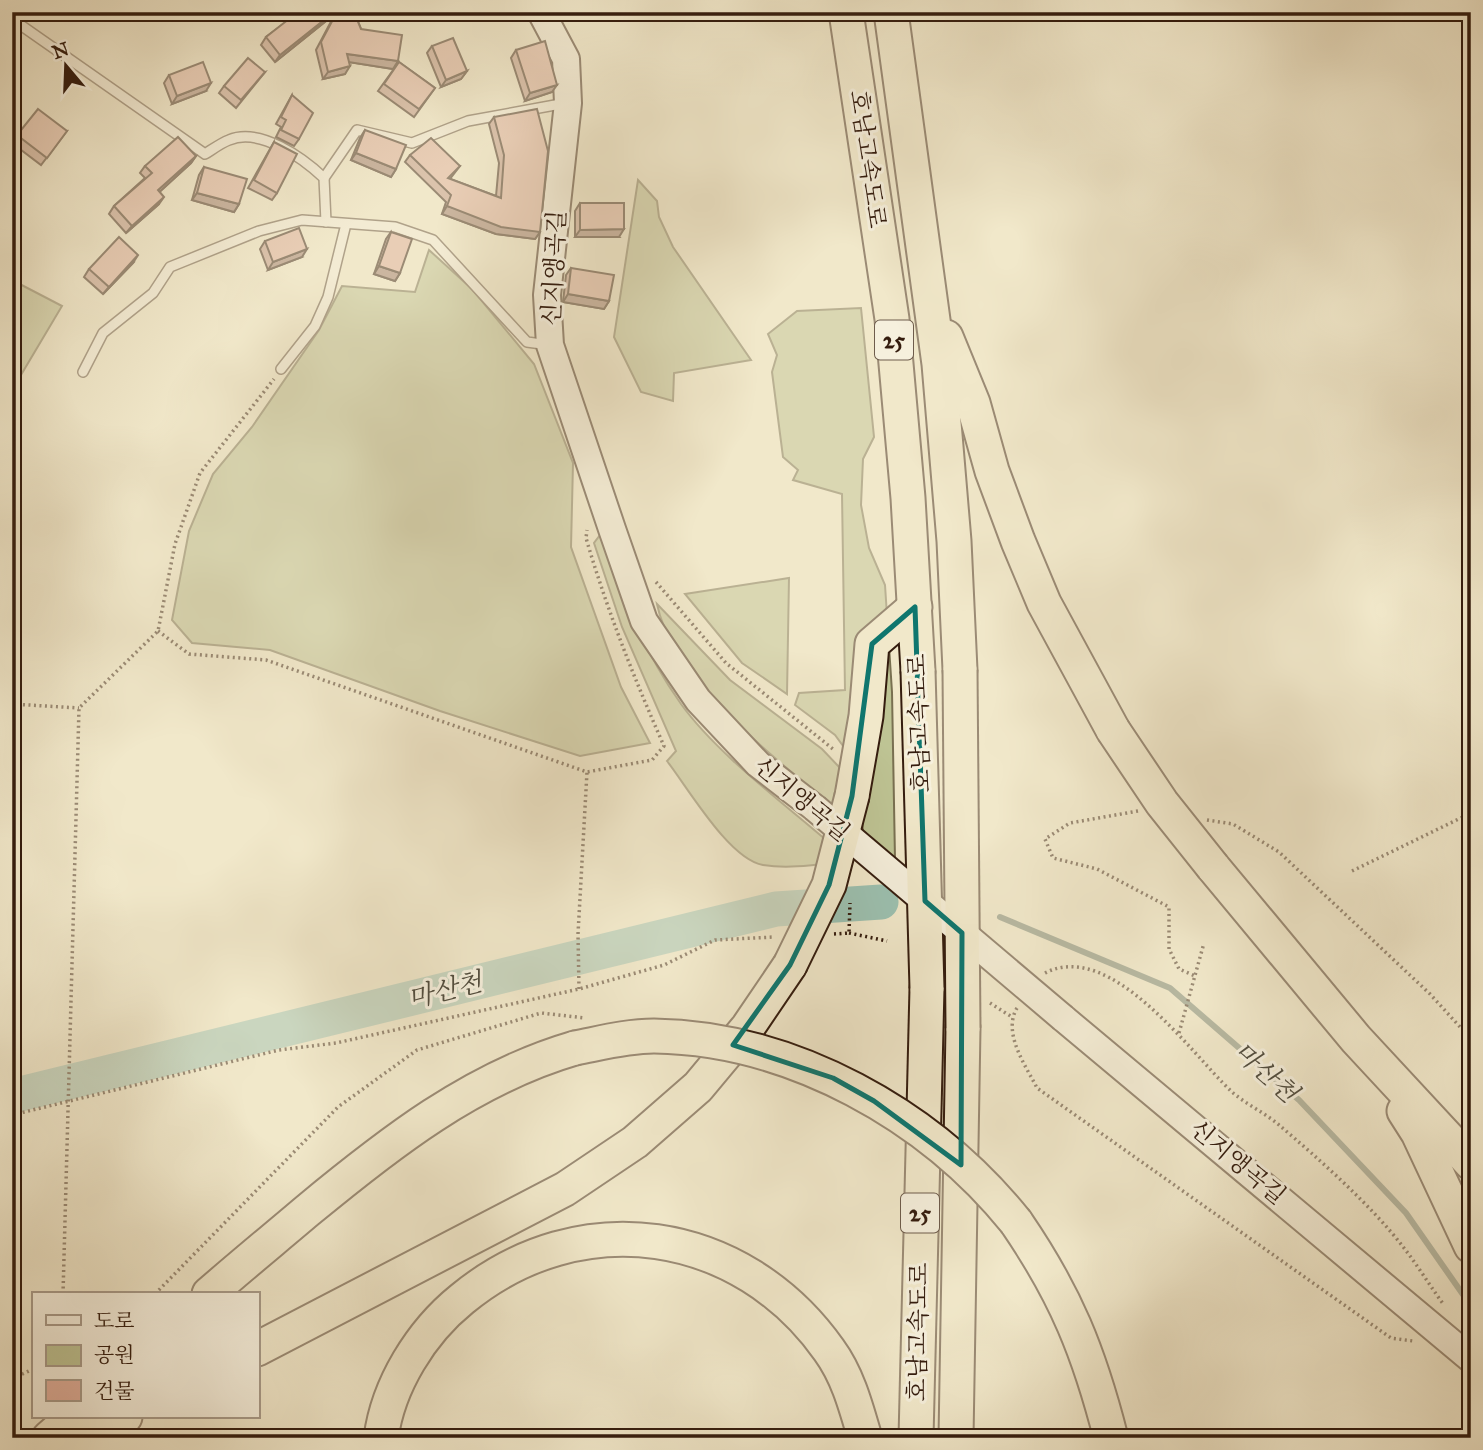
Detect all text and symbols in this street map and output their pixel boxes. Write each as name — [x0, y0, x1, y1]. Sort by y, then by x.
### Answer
north arrow — [32, 32, 102, 102]
text: N — [49, 37, 72, 64]
street label: 호남고속도로 — [843, 88, 893, 230]
street label: 신지앵곡길 — [536, 209, 572, 327]
road number: 25 — [875, 320, 913, 360]
street label: 호남고속도로 — [902, 653, 936, 793]
street label: 신지앵곡길 — [748, 750, 856, 848]
water label: 마산천 — [405, 965, 487, 1015]
water label: 마산천 — [1227, 1035, 1306, 1110]
street label: 신지앵곡길 — [1184, 1113, 1292, 1211]
road number: 25 — [901, 1194, 939, 1232]
street label: 호남고속도로 — [902, 1262, 934, 1402]
legend — [32, 1292, 259, 1418]
text: 도로 — [94, 1308, 135, 1334]
text: 공원 — [94, 1342, 135, 1368]
text: 건물 — [94, 1378, 135, 1404]

